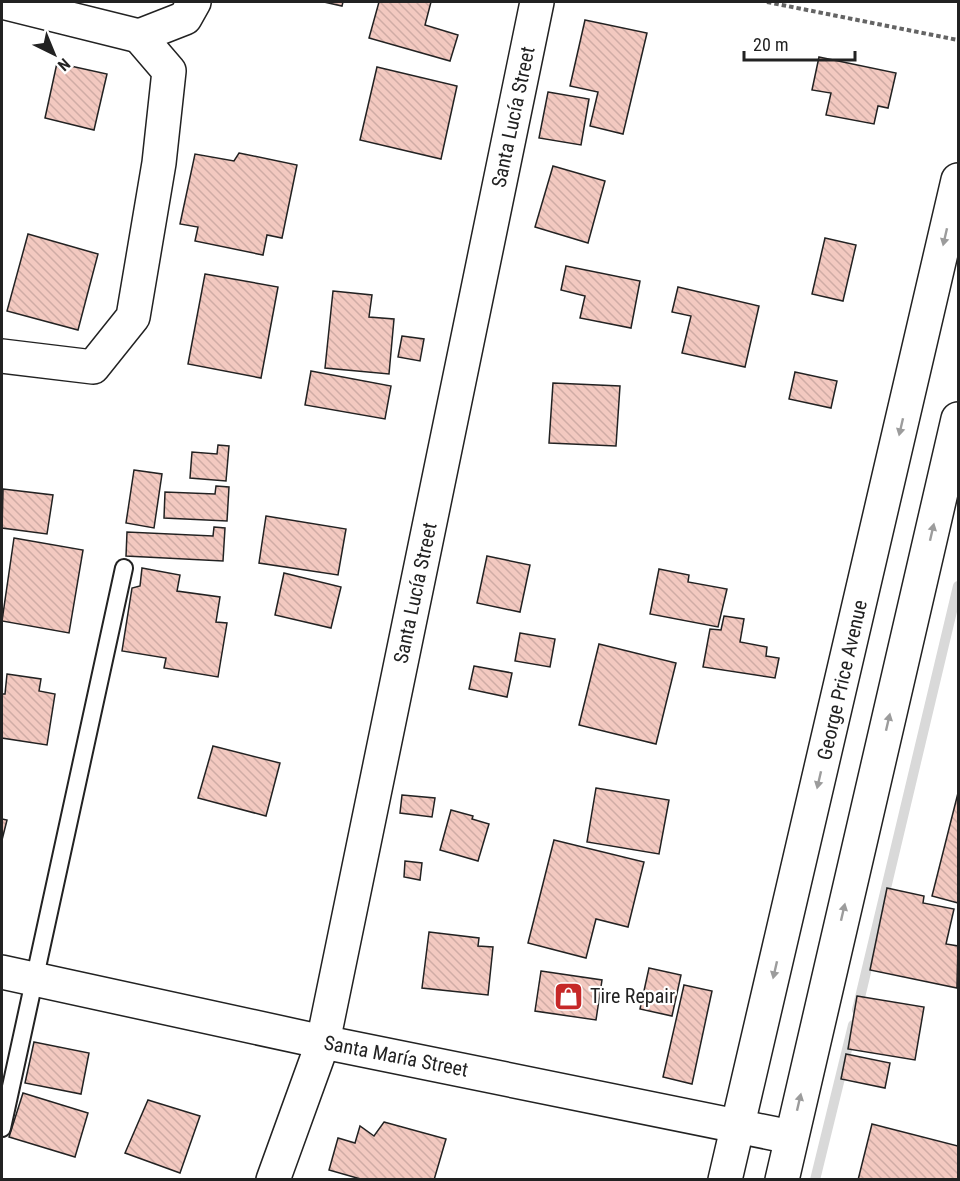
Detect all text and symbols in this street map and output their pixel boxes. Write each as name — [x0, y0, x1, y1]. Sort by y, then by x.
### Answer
north arrow — [24, 24, 84, 84]
scale bar — [744, 24, 855, 62]
text: 20 m — [753, 34, 788, 55]
street label: Santa Lucía Street — [486, 44, 540, 190]
text: N — [54, 54, 74, 75]
one-way arrow — [940, 228, 950, 246]
one-way arrow — [896, 418, 906, 436]
street label: Santa Lucía Street — [388, 520, 442, 666]
one-way arrow — [928, 522, 937, 541]
street label: George Price Avenue — [812, 598, 872, 762]
one-way arrow — [883, 713, 893, 731]
one-way arrow — [814, 771, 823, 790]
one-way arrow — [839, 903, 849, 921]
one-way arrow — [770, 961, 779, 980]
shop icon: Tire Repair — [553, 980, 585, 1012]
place label: Tire Repair — [590, 984, 675, 1008]
street label: Santa María Street — [322, 1030, 470, 1082]
one-way arrow — [794, 1093, 804, 1111]

